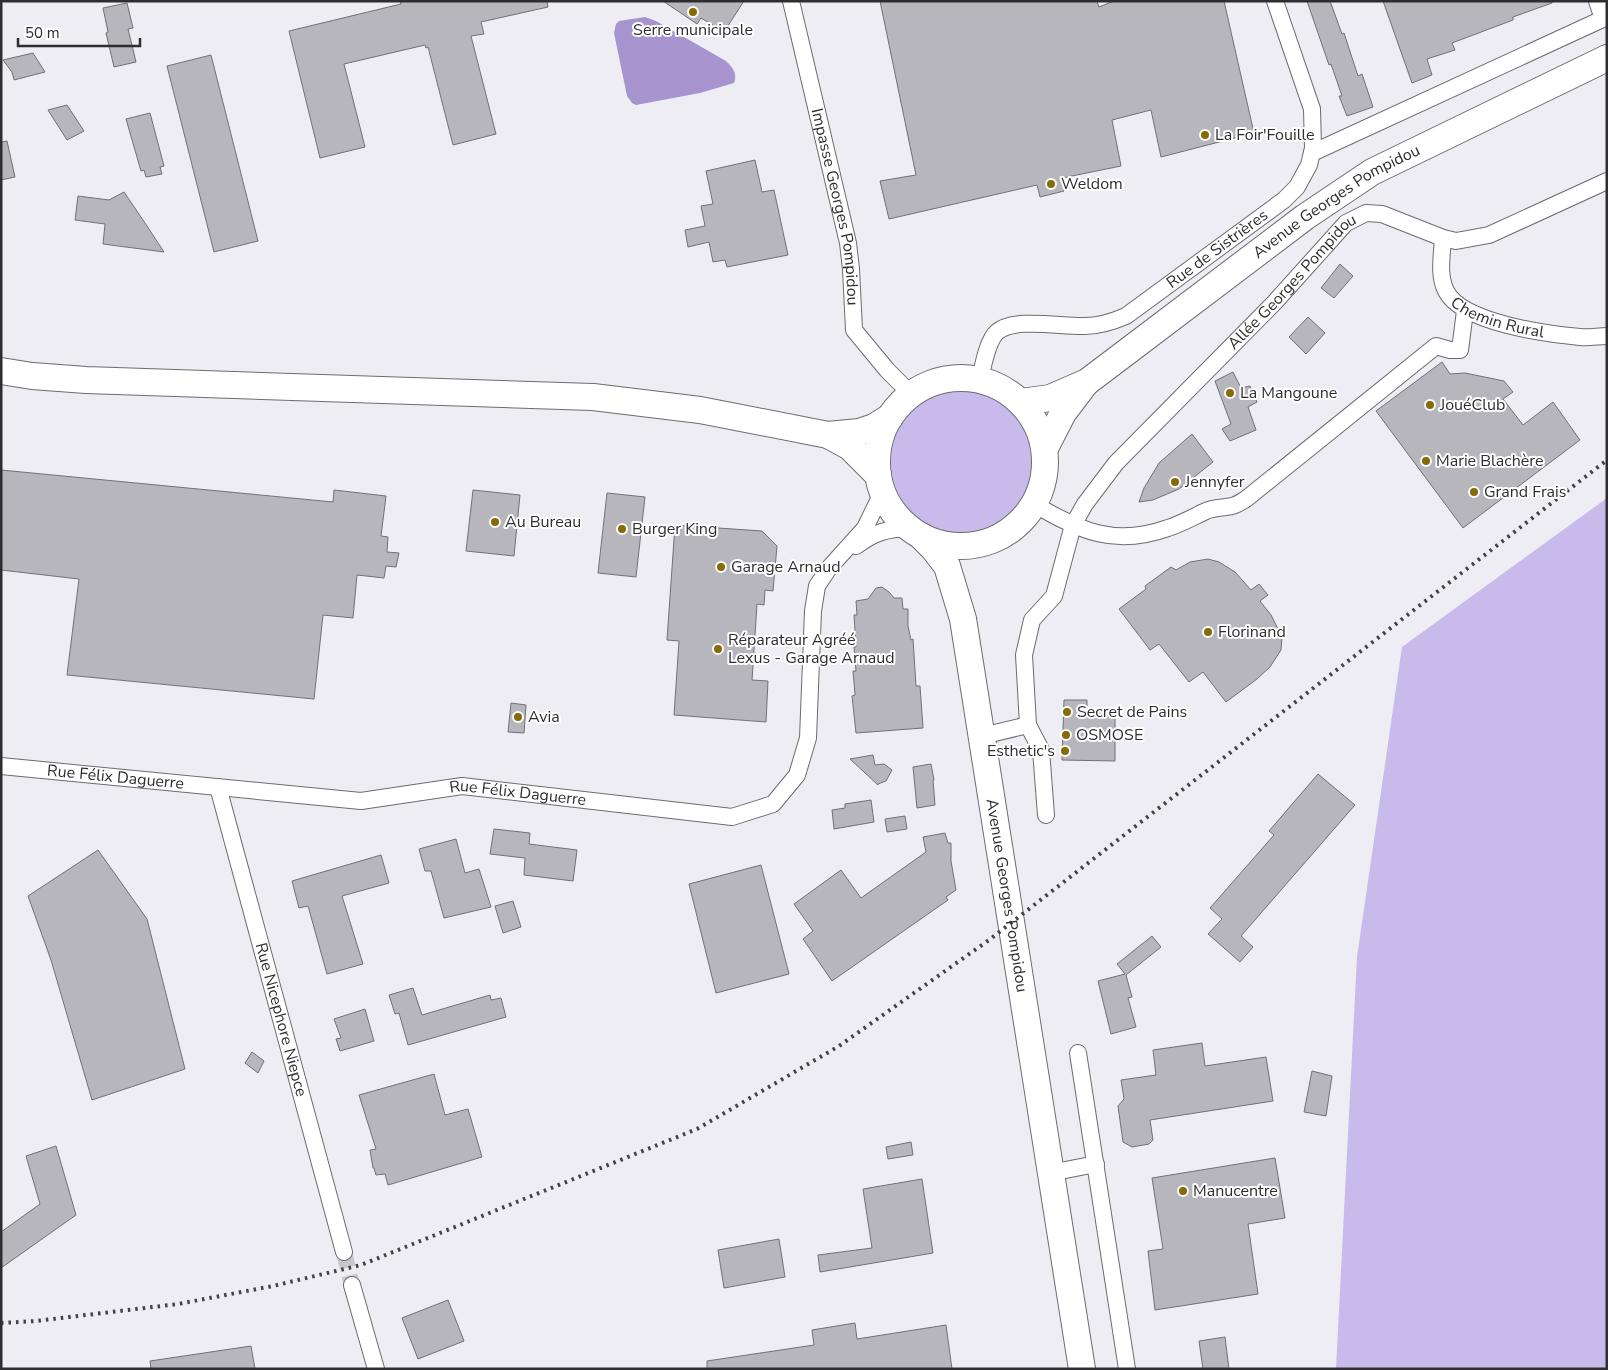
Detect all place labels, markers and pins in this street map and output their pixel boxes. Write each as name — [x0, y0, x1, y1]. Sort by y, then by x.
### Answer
marker: Serre municipale — [687, 6, 699, 18]
place label: Serre municipale — [633, 19, 753, 41]
place label: La Foir'Fouille — [1215, 124, 1315, 146]
marker: La Foir'Fouille — [1199, 129, 1211, 141]
place label: Weldom — [1061, 173, 1123, 195]
marker: Weldom — [1045, 178, 1057, 190]
place label: La Mangoune — [1240, 382, 1337, 404]
marker: La Mangoune — [1224, 387, 1236, 399]
place label: JouéClub — [1439, 394, 1505, 416]
marker: JouéClub — [1424, 399, 1436, 411]
place label: Marie Blachère — [1436, 450, 1543, 472]
marker: Marie Blachère — [1420, 455, 1432, 467]
place label: Jennyfer — [1184, 471, 1245, 493]
marker: Jennyfer — [1169, 476, 1181, 488]
place label: Grand Frais — [1484, 481, 1566, 503]
marker: Grand Frais — [1468, 486, 1480, 498]
place label: Au Bureau — [505, 511, 581, 533]
marker: Au Bureau — [489, 516, 501, 528]
place label: Burger King — [632, 518, 717, 540]
marker: Burger King — [616, 523, 628, 535]
place label: Garage Arnaud — [731, 556, 841, 578]
marker: Garage Arnaud — [715, 561, 727, 573]
place label: Florinand — [1218, 621, 1286, 643]
marker: Florinand — [1202, 626, 1214, 638]
place label: Réparateur Agréé Lexus - Garage Arnaud — [728, 629, 895, 669]
marker: Réparateur Agréé Lexus - Garage Arnaud — [712, 643, 724, 655]
place label: Secret de Pains — [1077, 701, 1187, 723]
place label: Avia — [528, 706, 560, 728]
marker: Secret de Pains — [1061, 706, 1073, 718]
marker: Avia — [512, 711, 524, 723]
place label: OSMOSE — [1076, 724, 1143, 746]
marker: OSMOSE — [1060, 729, 1072, 741]
place label: Esthetic's — [987, 740, 1055, 762]
marker: Esthetic's — [1059, 745, 1071, 757]
place label: Manucentre — [1193, 1180, 1278, 1202]
marker: Manucentre — [1177, 1185, 1189, 1197]

